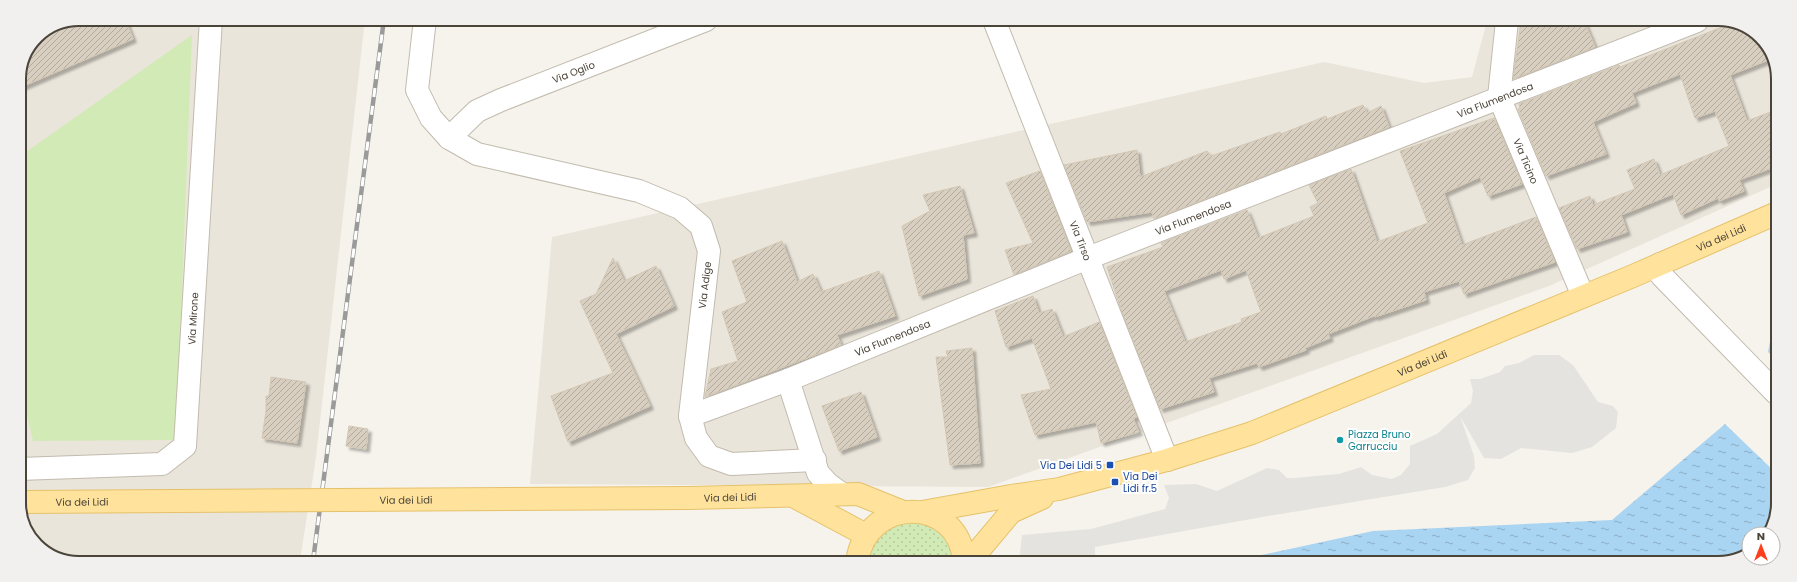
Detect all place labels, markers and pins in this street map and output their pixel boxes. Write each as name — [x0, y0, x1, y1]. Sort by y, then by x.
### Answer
place label: Piazza Bruno Garrucciu — [1348, 427, 1411, 454]
marker: Piazza Bruno Garrucciu — [1335, 435, 1345, 445]
place label: Via Dei Lidi 5 — [1040, 458, 1102, 473]
marker: Via Dei Lidi 5 — [1105, 460, 1115, 470]
place label: Via Dei Lidi fr.5 — [1123, 469, 1157, 496]
marker: Via Dei Lidi fr.5 — [1110, 477, 1120, 487]

